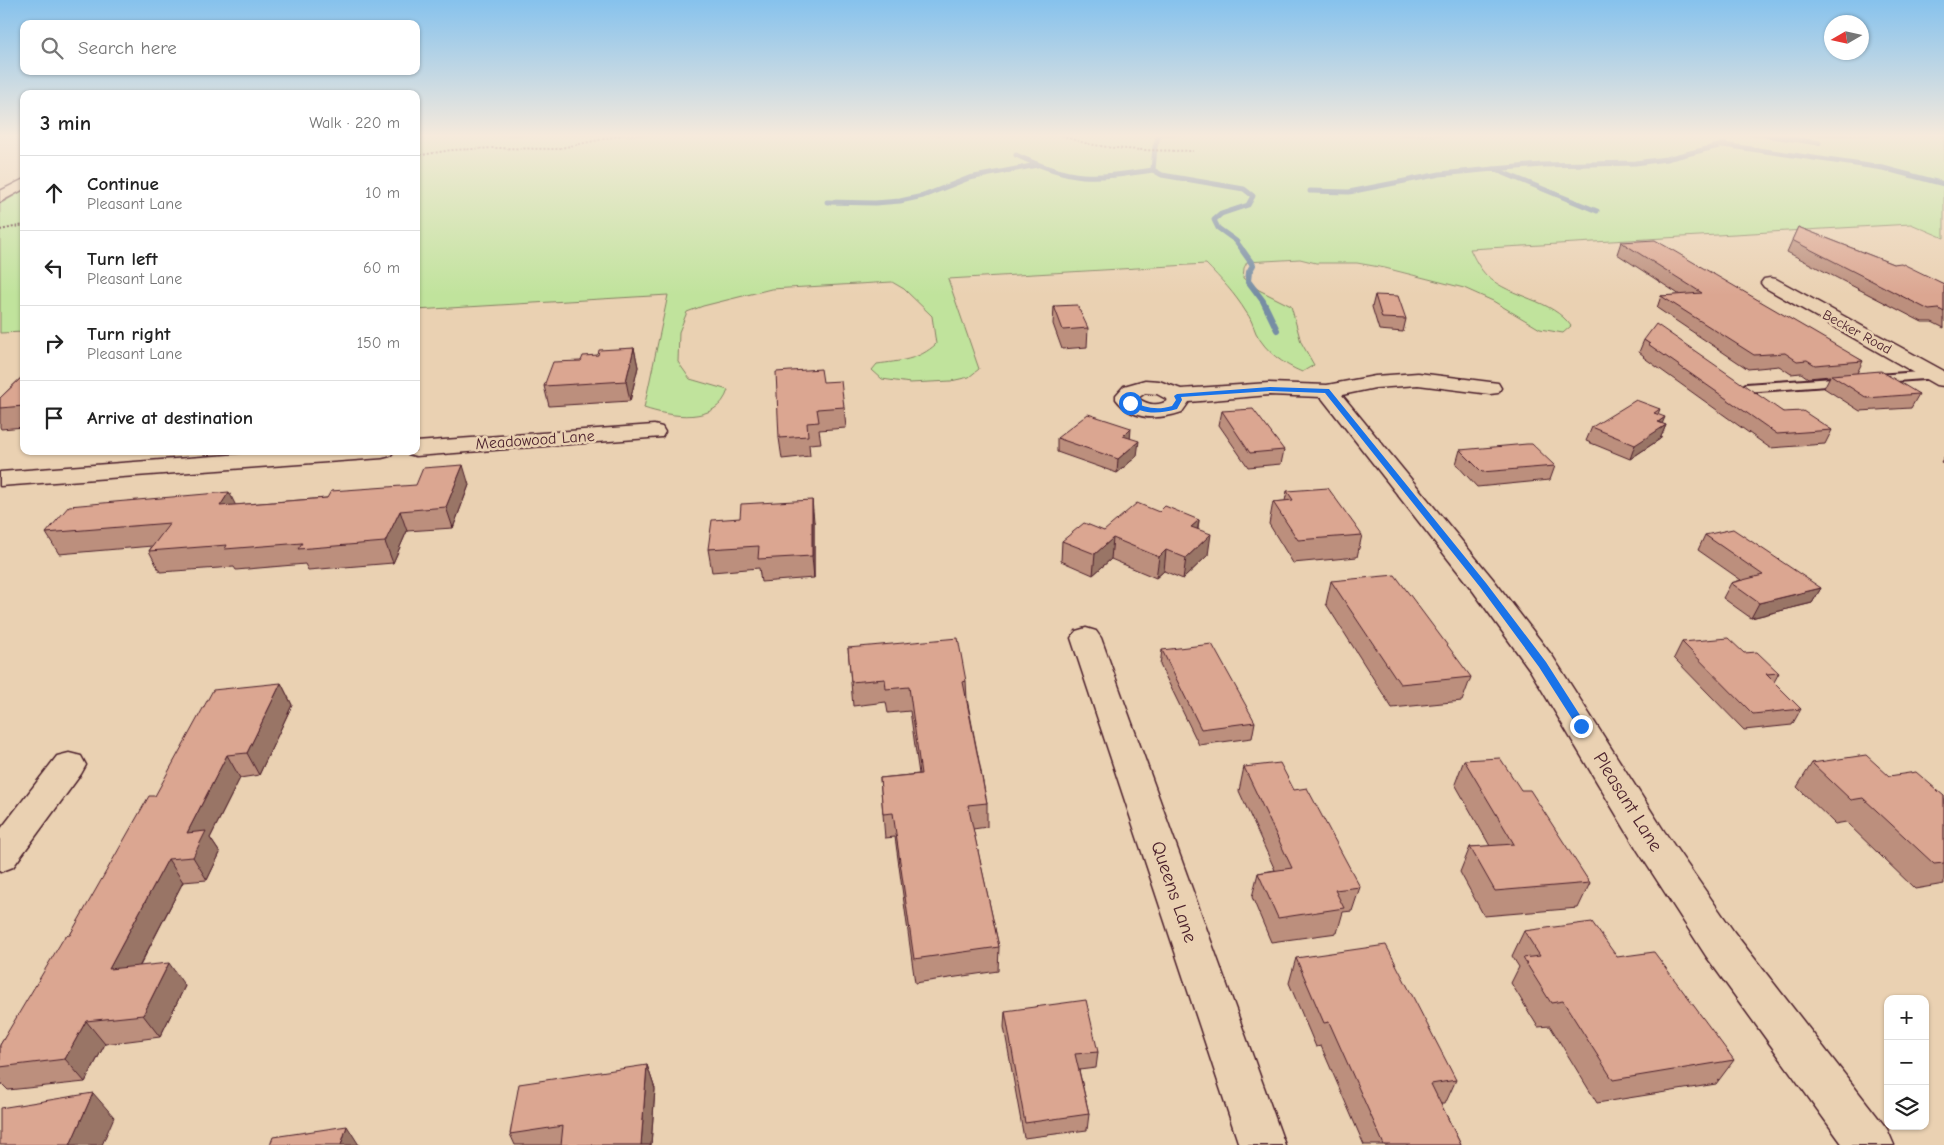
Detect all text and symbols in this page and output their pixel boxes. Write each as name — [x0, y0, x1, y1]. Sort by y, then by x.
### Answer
north arrow — [1824, 15, 1869, 60]
search box — [20, 20, 420, 75]
icon: search — [38, 34, 66, 62]
text: Search here — [78, 37, 177, 59]
text: 3 min — [40, 111, 91, 135]
text: Walk · 220 m — [309, 114, 400, 132]
text: Continue — [87, 173, 159, 195]
icon: ahead — [40, 179, 68, 207]
text: 10 m — [365, 184, 400, 202]
text: Pleasant Lane — [87, 195, 182, 213]
text: Turn left — [87, 248, 158, 270]
icon: left — [40, 254, 68, 282]
text: 60 m — [363, 259, 400, 277]
text: Pleasant Lane — [87, 270, 182, 288]
street label: Becker Road — [1819, 306, 1895, 358]
text: Turn right — [87, 323, 171, 345]
icon: right — [40, 329, 68, 357]
text: 150 m — [357, 334, 400, 352]
text: Pleasant Lane — [87, 345, 182, 363]
route start — [1119, 392, 1142, 415]
icon: arrive — [40, 404, 68, 432]
text: Arrive at destination — [87, 407, 253, 429]
street label: Meadowood Lane — [475, 427, 595, 453]
route end — [1570, 715, 1593, 738]
street label: Pleasant Lane — [1589, 748, 1667, 856]
street label: Queens Lane — [1146, 838, 1202, 946]
map controls — [1884, 995, 1929, 1130]
button: + — [1884, 995, 1929, 1040]
button: − — [1884, 1040, 1929, 1085]
button: layers — [1884, 1085, 1929, 1130]

